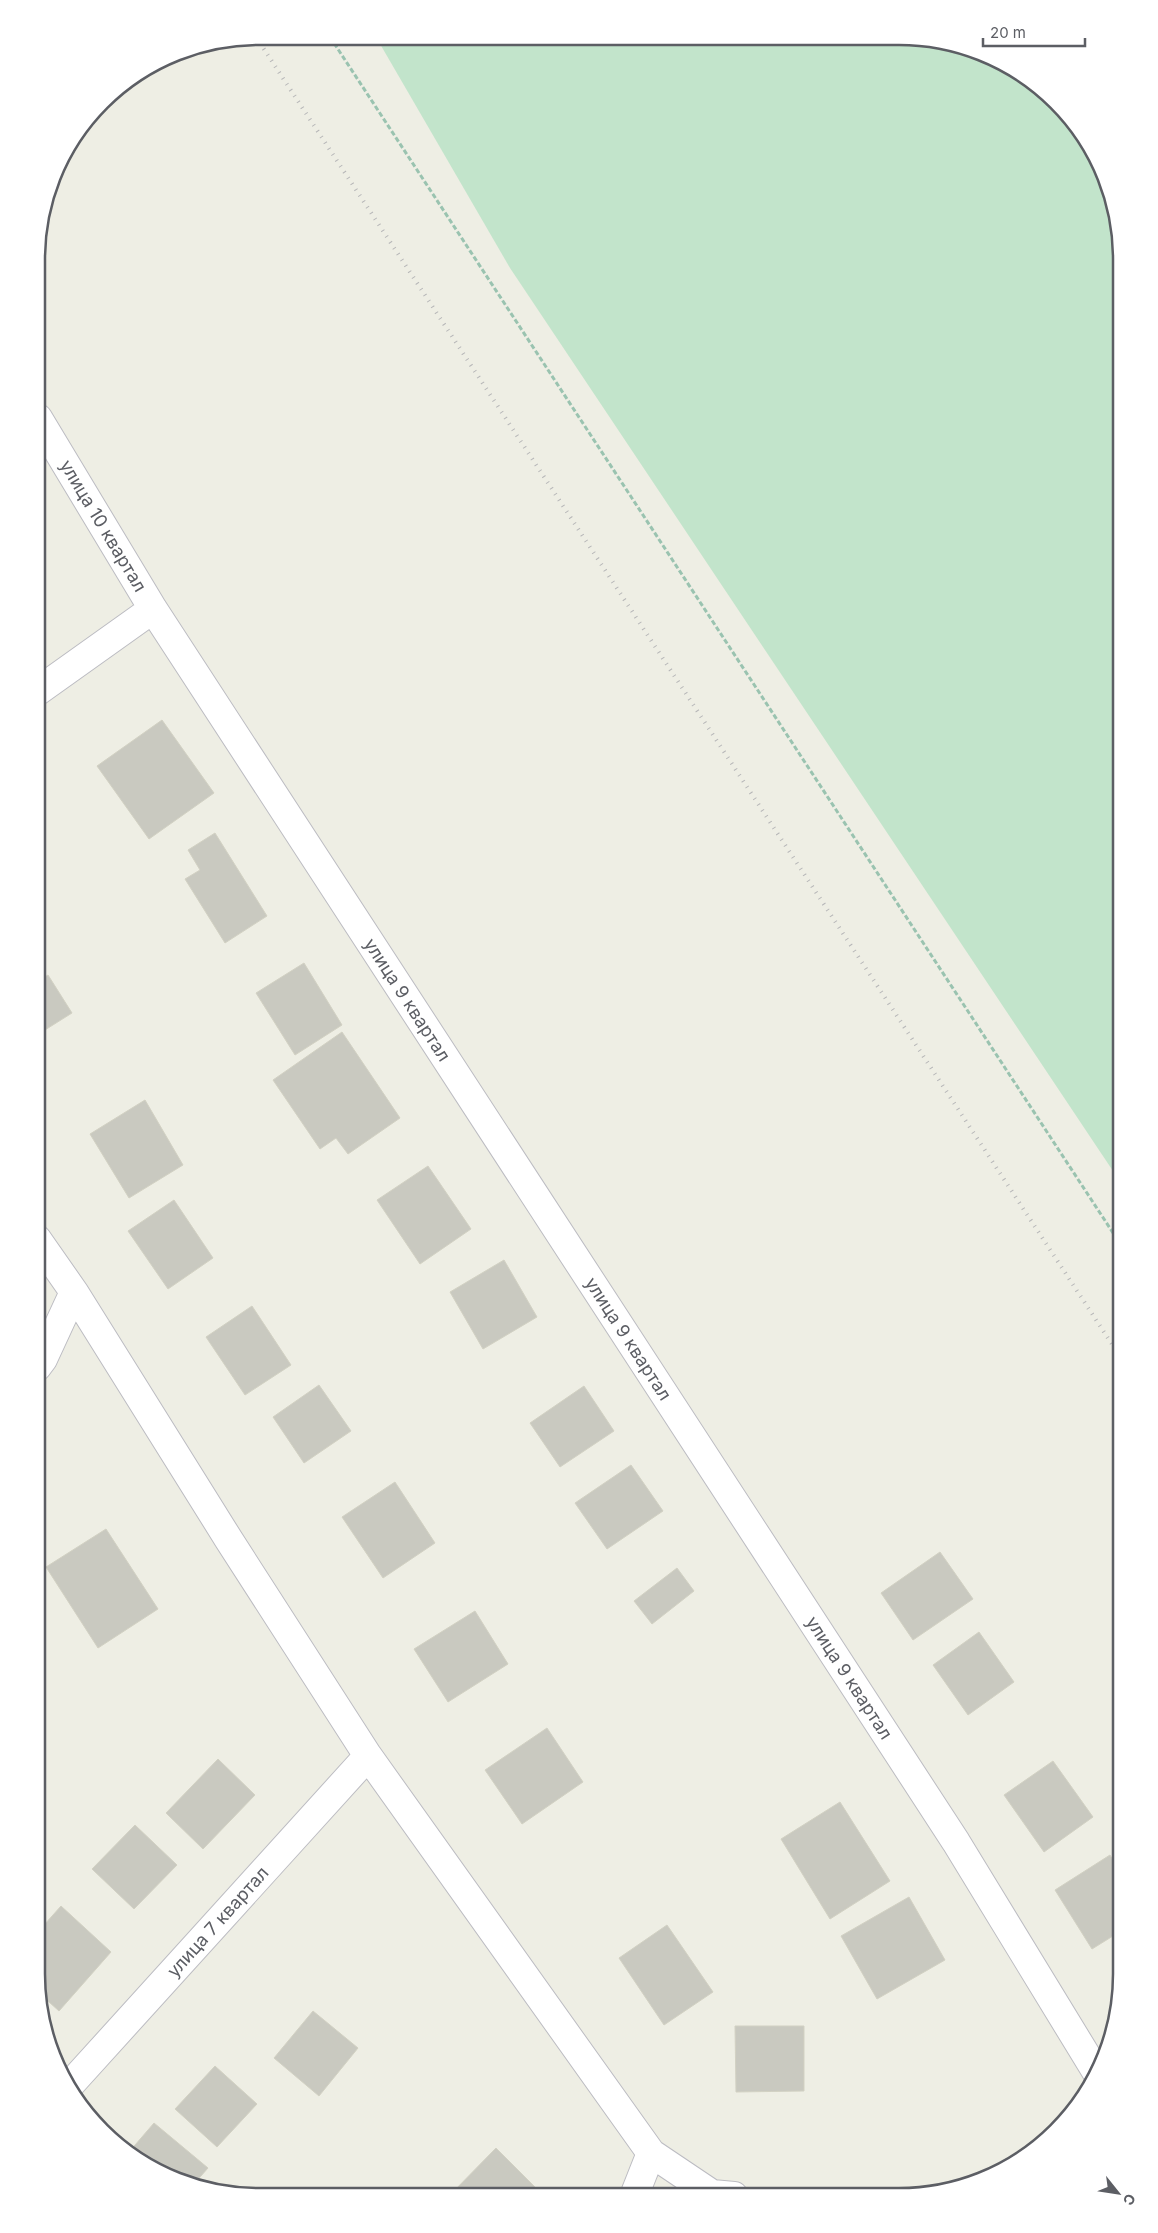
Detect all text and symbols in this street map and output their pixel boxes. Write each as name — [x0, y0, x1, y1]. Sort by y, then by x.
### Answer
scale bar — [983, 15, 1086, 47]
text: 20 m — [990, 23, 1026, 42]
street label: улица 10 квартал — [56, 456, 151, 595]
street label: улица 9 квартал — [360, 934, 455, 1065]
street label: улица 9 квартал — [581, 1273, 676, 1404]
street label: улица 9 квартал — [802, 1612, 897, 1743]
street label: улица 7 квартал — [163, 1862, 273, 1981]
north arrow — [1093, 2168, 1143, 2218]
text: С — [1120, 2191, 1140, 2208]

